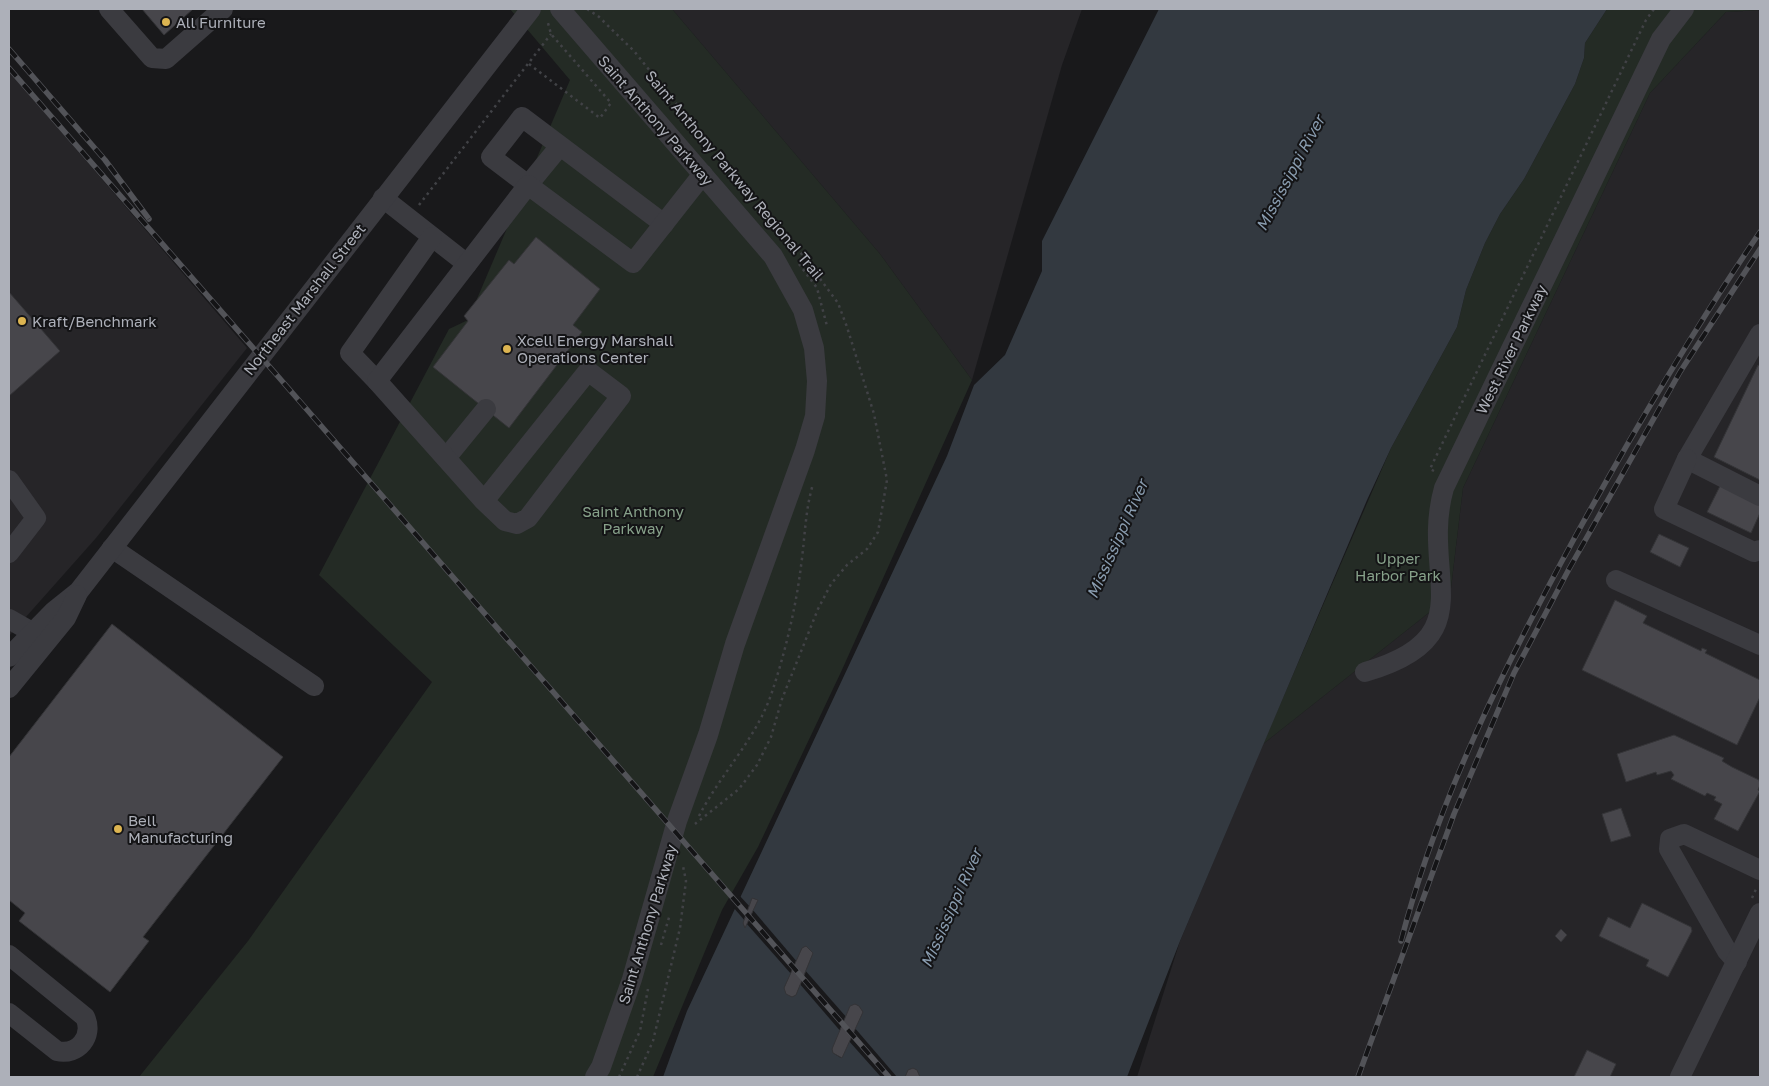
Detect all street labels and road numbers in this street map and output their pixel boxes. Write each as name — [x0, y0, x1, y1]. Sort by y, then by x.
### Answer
street label: Saint Anthony Parkway — [595, 51, 718, 189]
street label: Saint Anthony Parkway Regional Trail — [642, 66, 828, 284]
street label: Northeast Marshall Street — [239, 220, 369, 378]
street label: West River Parkway — [1472, 281, 1550, 417]
street label: Saint Anthony Parkway — [614, 841, 680, 1006]

